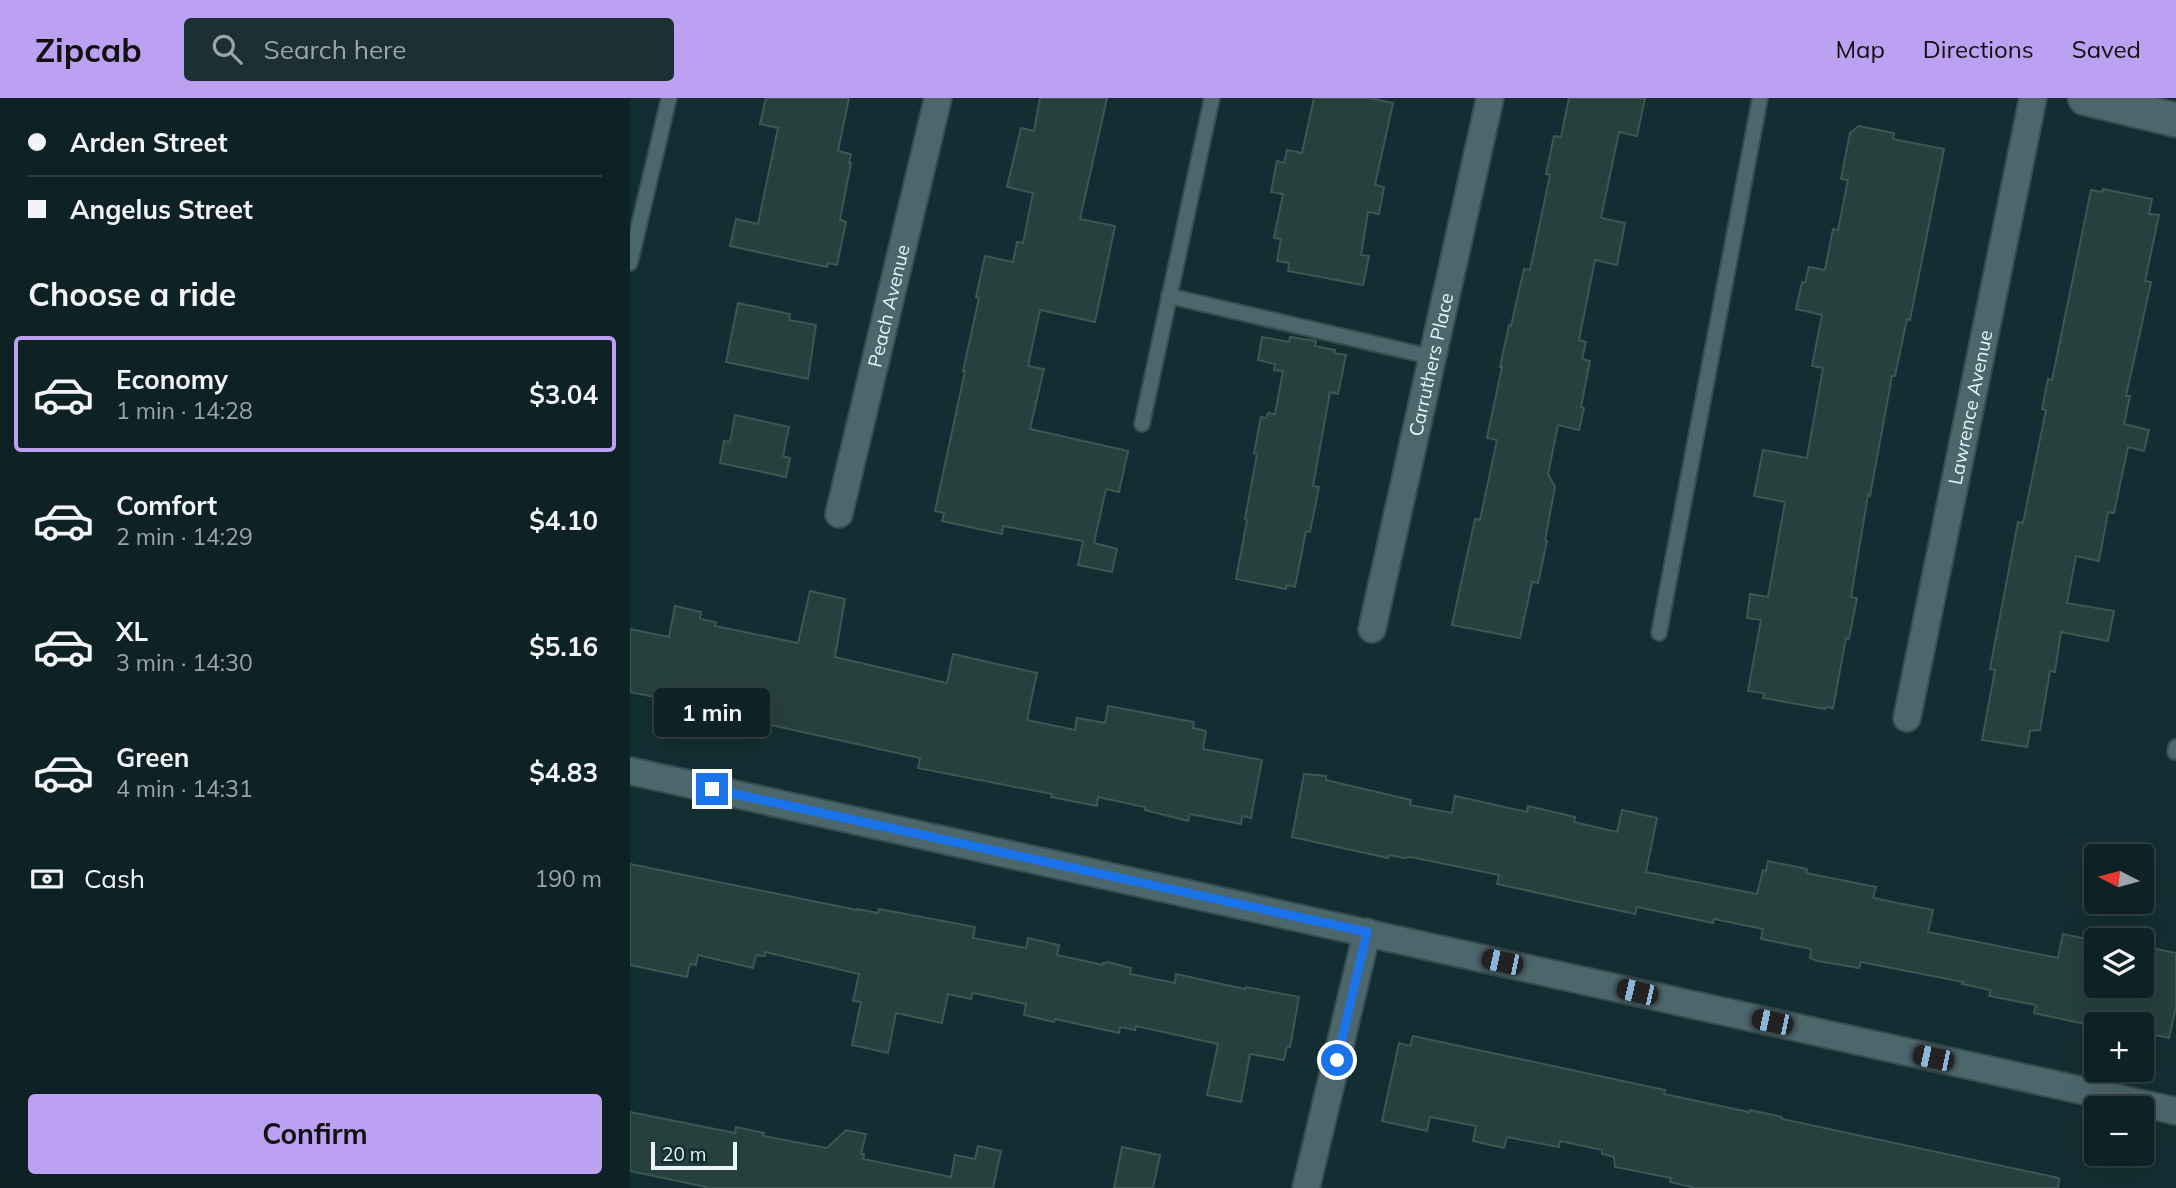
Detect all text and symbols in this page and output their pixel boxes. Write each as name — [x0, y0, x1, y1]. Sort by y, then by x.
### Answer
search box — [184, 18, 674, 81]
text: Zipcab — [35, 29, 142, 70]
icon: search — [208, 30, 246, 68]
text: Search here — [264, 33, 407, 66]
text: Map — [1835, 34, 1885, 64]
text: Directions — [1923, 34, 2034, 64]
text: Saved — [2072, 34, 2141, 64]
text: Arden Street — [70, 126, 227, 159]
text: Angelus Street — [70, 193, 253, 226]
street label: Peach Avenue — [862, 242, 915, 370]
text: Choose a ride — [28, 274, 236, 314]
street label: Carruthers Place — [1403, 291, 1458, 438]
street label: Lawrence Avenue — [1943, 328, 1998, 487]
icon: car — [32, 363, 95, 426]
text: Economy — [116, 363, 228, 396]
text: $3.04 — [529, 378, 598, 411]
text: 1 min · 14:28 — [116, 396, 253, 425]
icon: car — [32, 489, 95, 552]
text: Comfort — [116, 489, 217, 522]
text: $4.10 — [529, 504, 598, 537]
text: 2 min · 14:29 — [116, 522, 253, 551]
icon: car — [32, 615, 95, 678]
text: XL — [116, 615, 148, 648]
text: $5.16 — [529, 630, 598, 663]
text: 3 min · 14:30 — [116, 648, 253, 677]
callout: 1 min — [654, 688, 770, 736]
text: 1 min — [682, 698, 742, 727]
icon: car — [32, 741, 95, 804]
text: Green — [116, 741, 189, 774]
text: $4.83 — [529, 756, 598, 789]
route end — [696, 773, 728, 805]
text: 4 min · 14:31 — [116, 774, 253, 803]
north arrow — [2084, 844, 2154, 914]
map controls — [2084, 844, 2154, 1166]
icon: cash — [28, 860, 66, 898]
text: Cash — [84, 862, 145, 895]
text: 190 m — [534, 864, 602, 893]
button: layers — [2084, 928, 2154, 998]
car — [1480, 947, 1525, 977]
car — [1615, 977, 1660, 1007]
car — [1750, 1007, 1795, 1037]
button: + — [2084, 1012, 2154, 1082]
car — [1911, 1043, 1956, 1073]
route start — [1321, 1044, 1353, 1076]
button: Confirm — [28, 1094, 602, 1174]
button: − — [2084, 1096, 2154, 1166]
scale bar — [651, 1139, 737, 1171]
text: 20 m — [662, 1142, 706, 1166]

